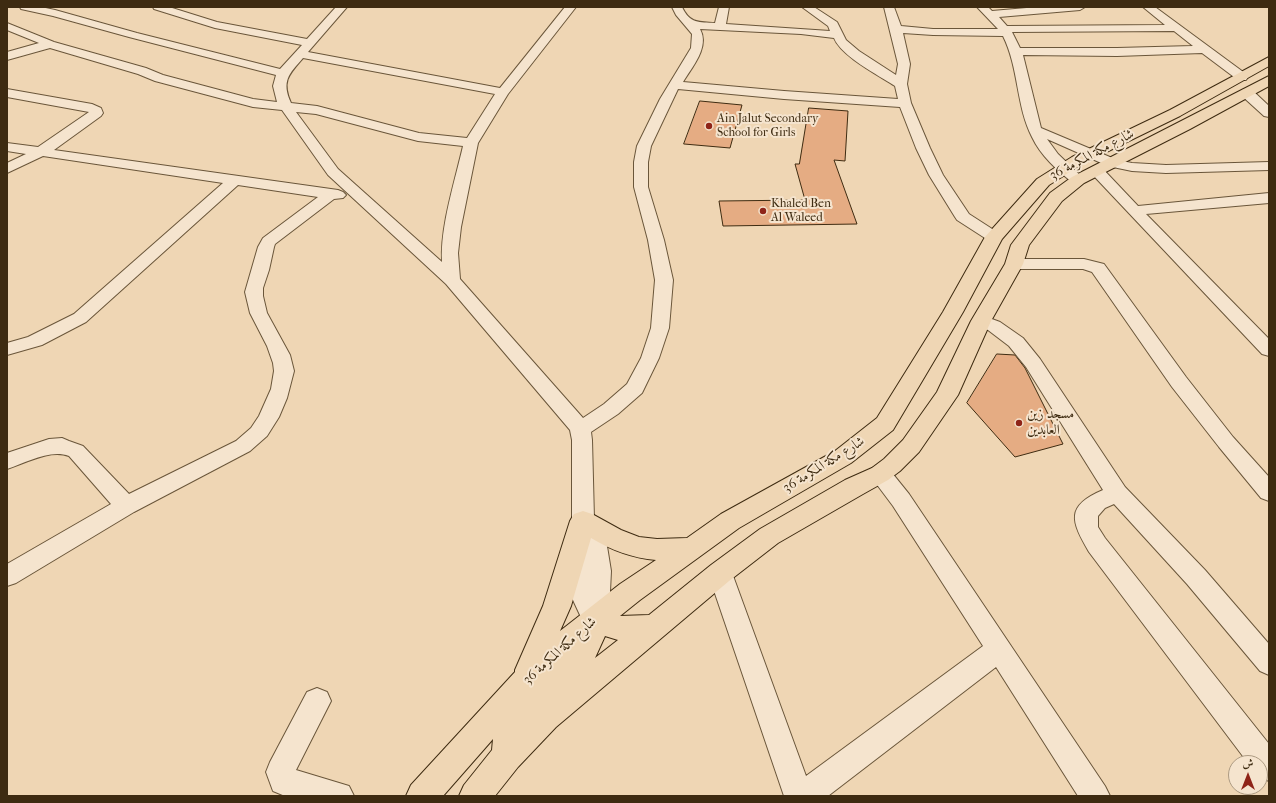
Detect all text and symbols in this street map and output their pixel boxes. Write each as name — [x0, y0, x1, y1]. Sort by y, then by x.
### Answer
place label: Ain Jalut Secondary School for Girls — [717, 112, 818, 140]
marker: Ain Jalut Secondary School for Girls — [704, 121, 714, 131]
street label: شارع مكة المكرمة 36 — [1047, 126, 1137, 184]
place label: Khaled Ben Al Waleed — [771, 197, 831, 225]
marker: Khaled Ben Al Waleed — [758, 206, 768, 216]
place label: مسجد زين العابدين — [1027, 407, 1074, 440]
marker: مسجد زين العابدين — [1014, 418, 1024, 428]
street label: شارع مكة المكرمة 36 — [780, 433, 868, 497]
street label: شارع مكة المكرمة 36 — [520, 614, 600, 688]
north arrow — [1228, 755, 1268, 795]
text: ش — [1243, 757, 1253, 770]

